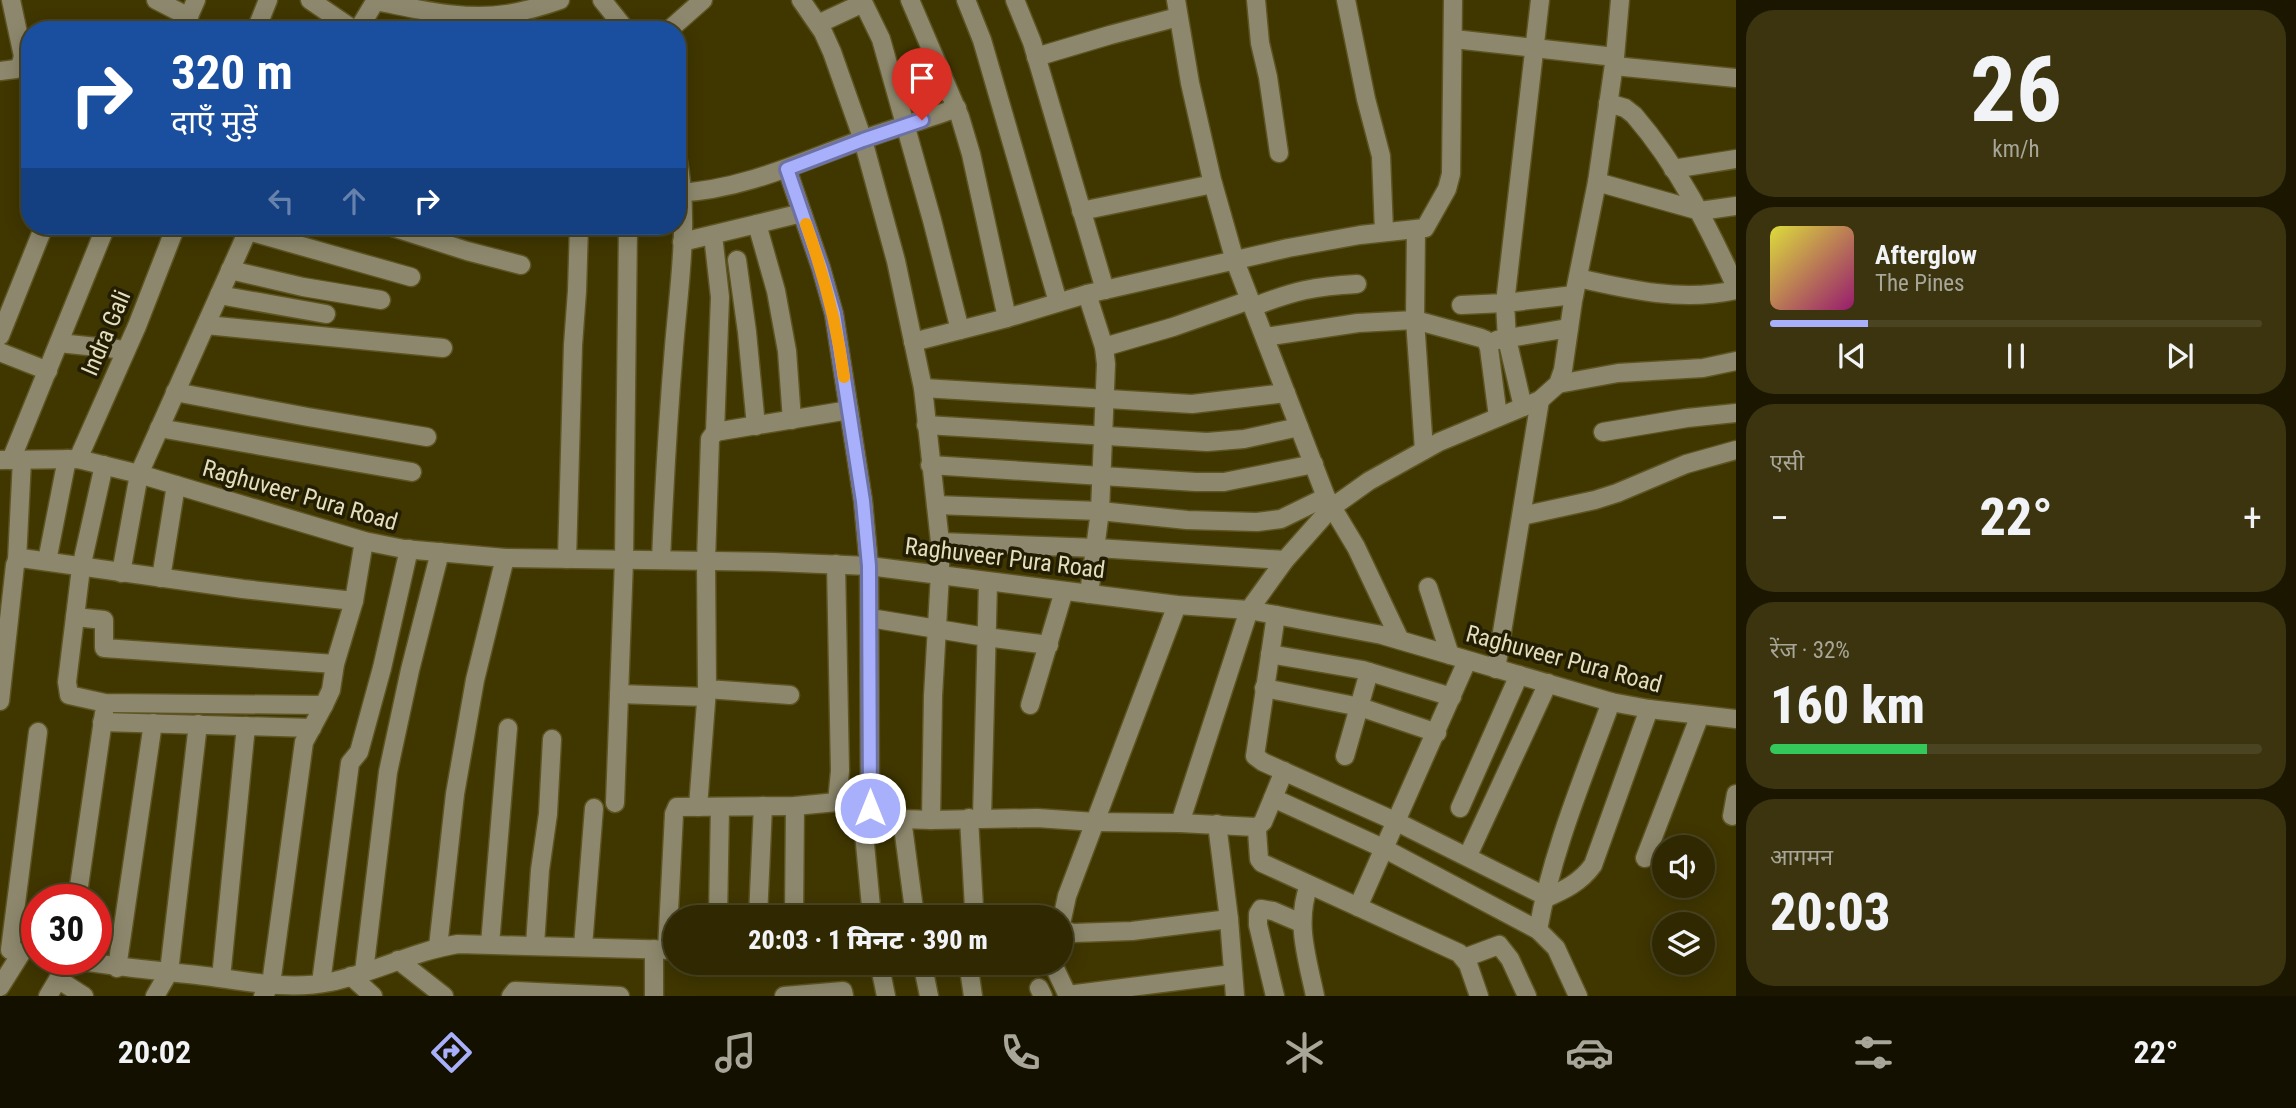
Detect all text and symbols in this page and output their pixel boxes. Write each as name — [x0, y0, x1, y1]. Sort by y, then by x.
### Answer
text: 26 — [1970, 37, 2062, 143]
text: 320 m — [171, 44, 293, 101]
pin — [892, 48, 952, 120]
icon: right — [56, 49, 147, 140]
icon: arrive — [903, 59, 941, 97]
text: दाएँ मुड़ें — [171, 103, 258, 141]
text: km/h — [1992, 136, 2040, 163]
icon: left — [262, 182, 300, 220]
icon: ahead — [335, 182, 373, 220]
icon: right — [408, 182, 446, 220]
text: Afterglow — [1875, 240, 1977, 270]
text: The Pines — [1875, 270, 1965, 297]
street label: Indra Gali — [76, 286, 136, 380]
icon: previous — [1833, 337, 1871, 375]
icon: pause — [1997, 337, 2035, 375]
icon: next — [2161, 337, 2199, 375]
text: एसी — [1770, 449, 1804, 476]
street label: Raghuveer Pura Road — [199, 454, 401, 536]
text: 22° — [1979, 487, 2053, 548]
text: − — [1770, 496, 1789, 540]
text: + — [2243, 496, 2262, 540]
street label: Raghuveer Pura Road — [903, 532, 1107, 584]
street label: Raghuveer Pura Road — [1463, 619, 1665, 699]
text: रेंज · 32% — [1770, 637, 1850, 664]
text: 160 km — [1770, 675, 1925, 736]
position arrow — [833, 771, 907, 845]
map controls — [1652, 835, 1715, 975]
button: sound — [1652, 835, 1715, 898]
text: आगमन — [1770, 844, 1833, 871]
text: 20:03 — [1770, 882, 1890, 943]
speed limit sign: 30 — [21, 884, 112, 975]
button: layers — [1652, 912, 1715, 975]
text: 20:03 · 1 मिनट · 390 m — [748, 925, 988, 955]
icon: directions — [427, 1028, 476, 1077]
icon: music — [711, 1028, 760, 1077]
icon: phone — [996, 1028, 1045, 1077]
icon: climate — [1280, 1028, 1329, 1077]
icon: car — [1565, 1028, 1614, 1077]
icon: filters — [1849, 1028, 1898, 1077]
text: 20:02 — [118, 1033, 191, 1071]
text: 22° — [2133, 1033, 2178, 1071]

